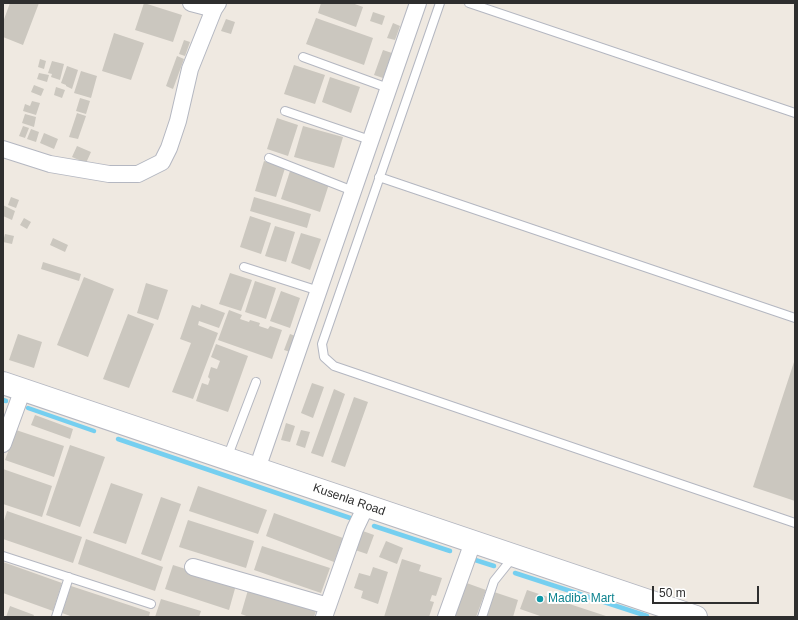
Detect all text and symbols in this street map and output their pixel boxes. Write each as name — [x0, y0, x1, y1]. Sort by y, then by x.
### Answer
street label: Kusenla Road — [311, 481, 387, 519]
scale bar — [654, 578, 761, 604]
text: 50 m — [659, 586, 686, 600]
place label: Madiba Mart — [548, 592, 615, 606]
marker: Madiba Mart — [535, 594, 545, 604]

